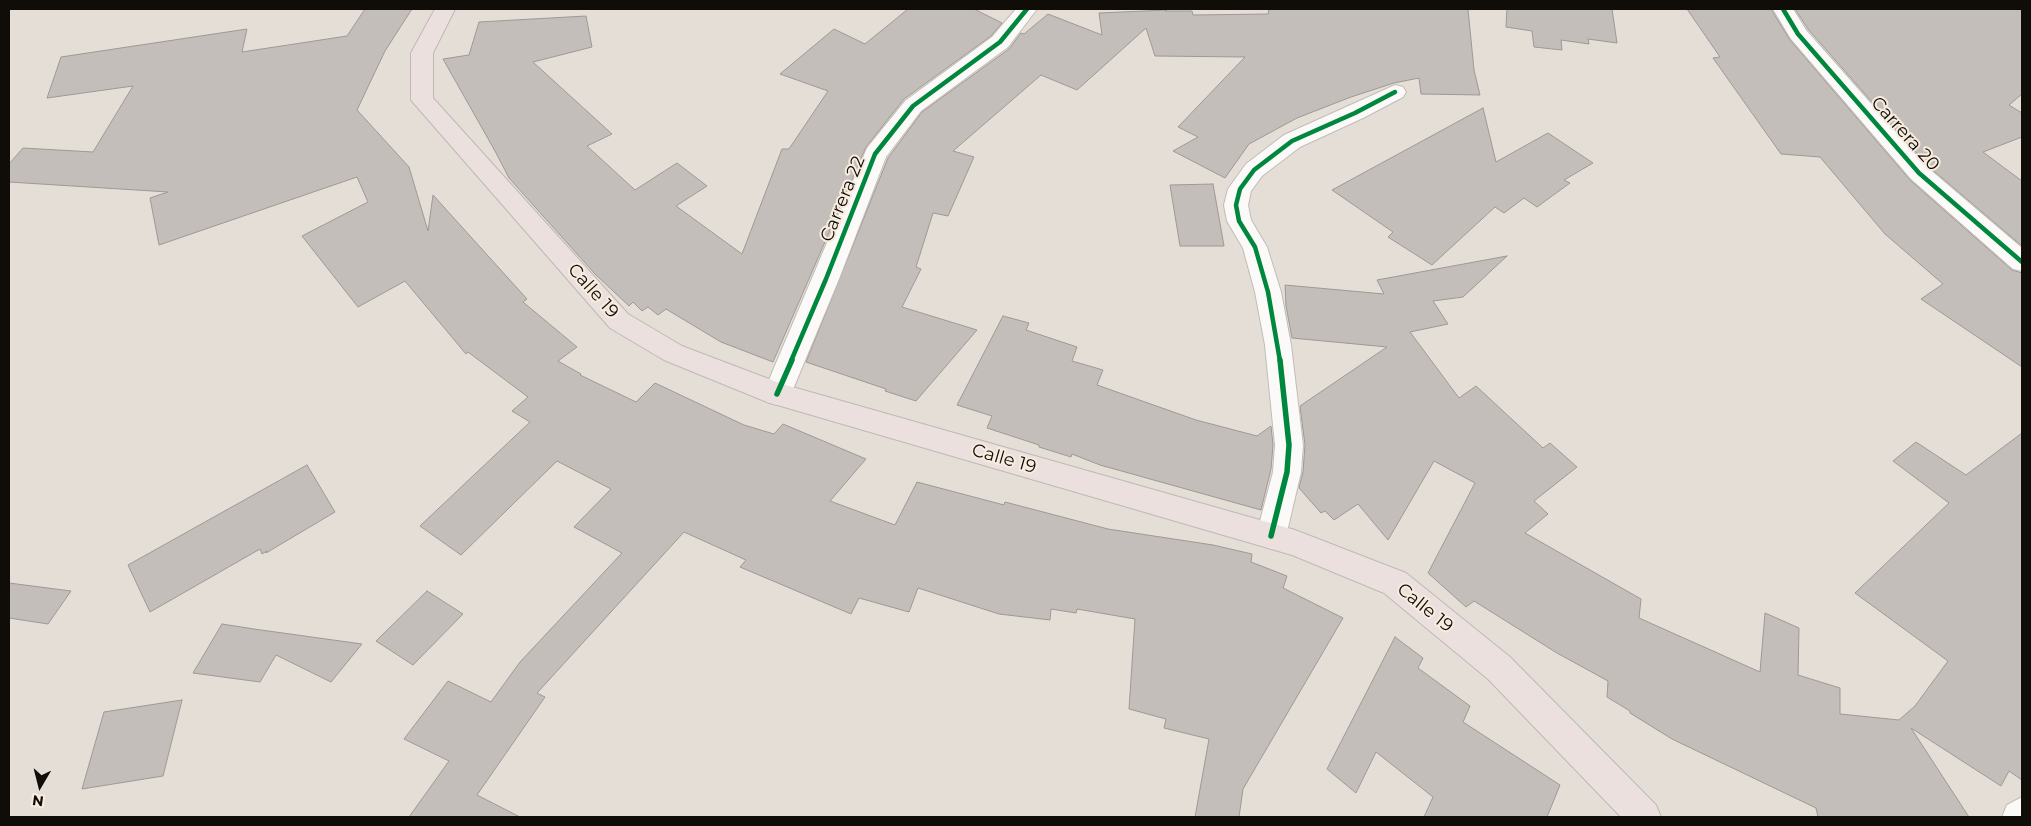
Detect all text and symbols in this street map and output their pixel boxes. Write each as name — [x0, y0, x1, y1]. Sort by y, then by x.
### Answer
street label: Carrera 20 — [1866, 93, 1944, 175]
street label: Carrera 22 — [816, 153, 870, 245]
street label: Calle 19 — [563, 259, 623, 323]
street label: Calle 19 — [969, 440, 1039, 478]
street label: Calle 19 — [1393, 579, 1457, 637]
north arrow — [15, 761, 65, 811]
text: N — [31, 791, 45, 811]

